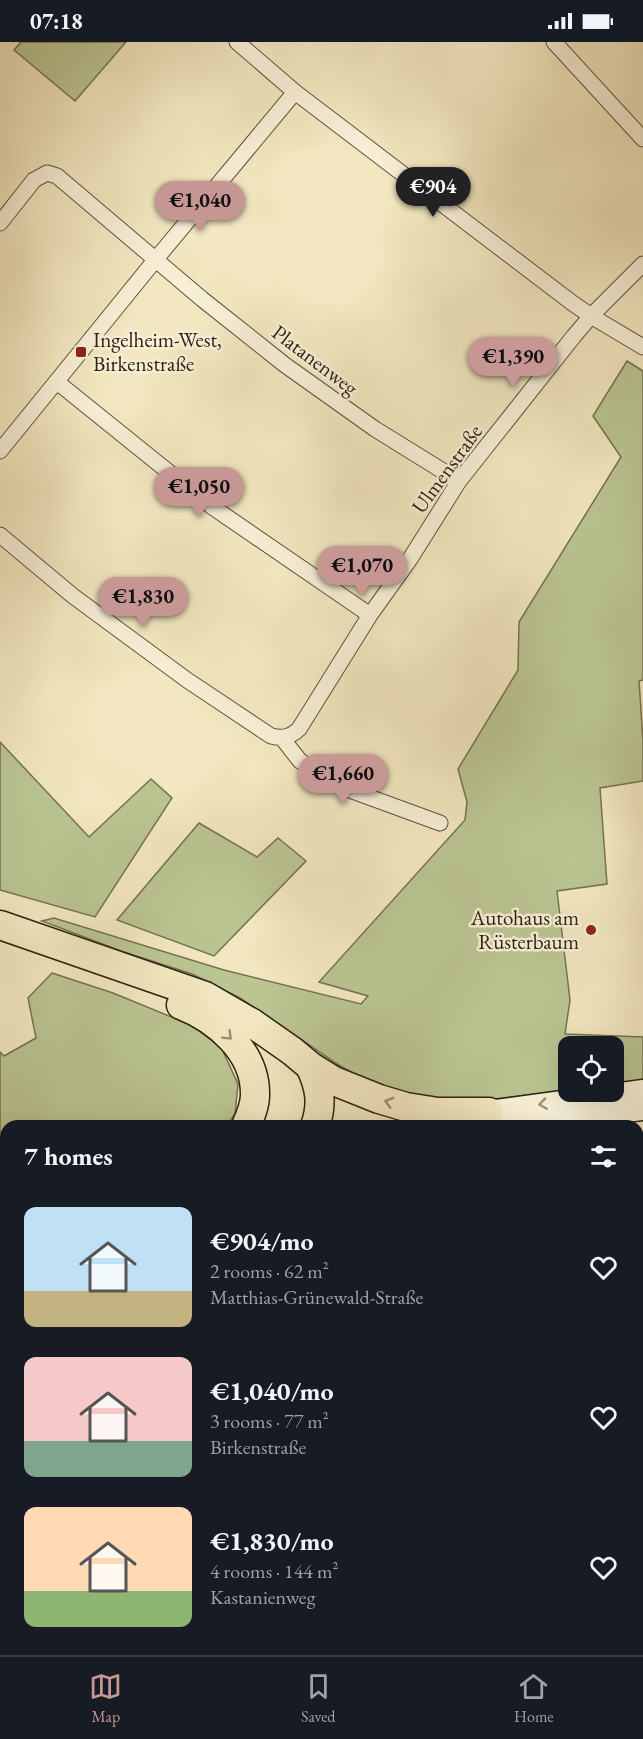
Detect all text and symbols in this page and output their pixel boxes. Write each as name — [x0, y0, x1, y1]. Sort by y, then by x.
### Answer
text: 07:18 — [30, 7, 83, 36]
pin: €904 — [397, 167, 469, 218]
text: €904 — [410, 173, 456, 199]
pin: €1,040 — [151, 181, 249, 232]
text: €1,040 — [169, 187, 231, 213]
street label: Platanenweg — [267, 318, 364, 401]
place label: Ingelheim-West, Birkenstraße — [93, 326, 222, 377]
pin: €1,390 — [464, 337, 562, 388]
text: €1,390 — [482, 343, 544, 369]
marker: Ingelheim-West, Birkenstraße — [74, 345, 88, 359]
street label: Ulmenstraße — [405, 419, 488, 519]
pin: €1,050 — [150, 467, 248, 518]
text: €1,050 — [168, 473, 230, 499]
pin: €1,070 — [313, 546, 411, 597]
text: €1,070 — [331, 552, 393, 578]
pin: €1,830 — [94, 577, 192, 628]
text: €1,830 — [112, 583, 174, 609]
pin: €1,660 — [294, 754, 392, 805]
text: €1,660 — [312, 760, 374, 786]
place label: Autohaus am Rüsterbaum — [470, 904, 579, 955]
marker: Autohaus am Rüsterbaum — [584, 923, 598, 937]
one-way arrow — [220, 1028, 231, 1039]
map controls — [558, 1036, 624, 1102]
button: locate — [558, 1036, 624, 1102]
one-way arrow — [384, 1097, 395, 1109]
one-way arrow — [539, 1098, 548, 1110]
text: 7 homes — [24, 1139, 113, 1173]
icon: filters — [587, 1140, 620, 1173]
text: €904/mo — [210, 1224, 313, 1258]
icon: home — [72, 1231, 144, 1303]
icon: heart — [587, 1251, 620, 1284]
text: 2 rooms · 62 m² — [210, 1258, 329, 1284]
text: Matthias-Grünewald-Straße — [210, 1284, 423, 1310]
text: €1,040/mo — [210, 1374, 334, 1408]
icon: home — [72, 1381, 144, 1453]
icon: heart — [587, 1401, 620, 1434]
text: 3 rooms · 77 m² — [210, 1408, 329, 1434]
text: Birkenstraße — [210, 1434, 306, 1460]
text: €1,830/mo — [210, 1524, 334, 1558]
icon: home — [72, 1531, 144, 1603]
icon: heart — [587, 1551, 620, 1584]
text: 4 rooms · 144 m² — [210, 1558, 338, 1584]
text: Kastanienweg — [210, 1584, 315, 1610]
tab: Map — [89, 1670, 122, 1727]
tab: Saved — [301, 1670, 335, 1727]
tab: Home — [514, 1670, 554, 1727]

